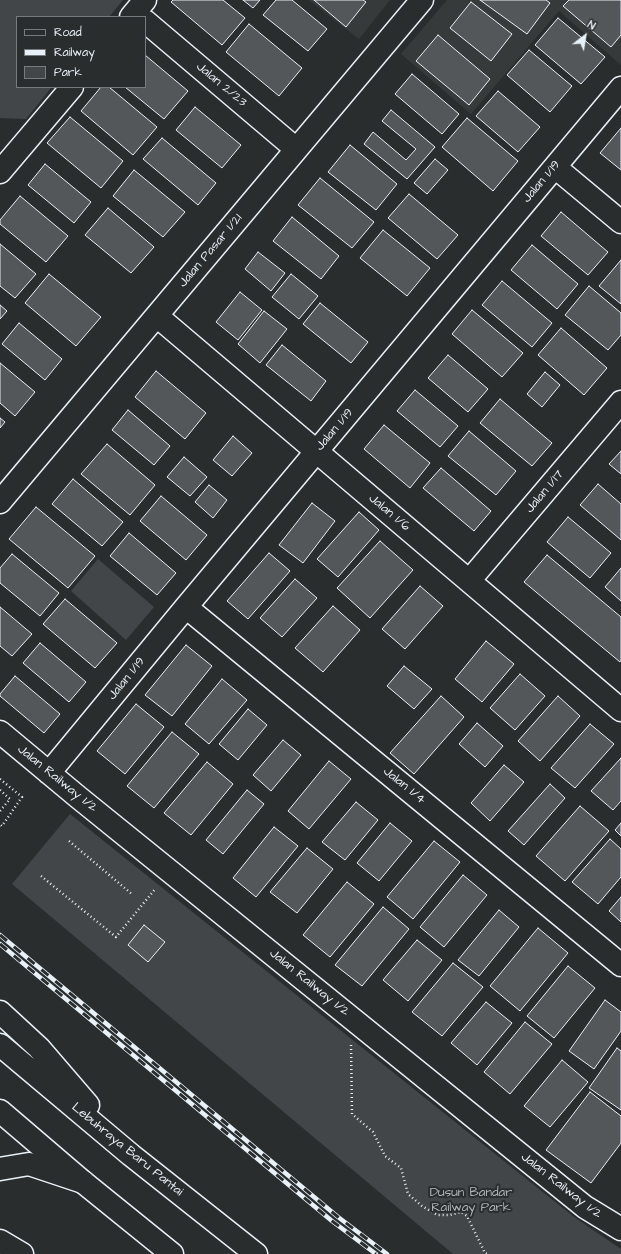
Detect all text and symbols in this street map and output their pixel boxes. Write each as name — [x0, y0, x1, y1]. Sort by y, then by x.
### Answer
legend — [16, 16, 146, 88]
north arrow — [565, 16, 605, 56]
text: N — [585, 17, 598, 33]
text: Road — [54, 24, 82, 41]
text: Railway — [54, 44, 95, 61]
street label: Jalan 2/23 — [193, 59, 249, 111]
text: Park — [54, 64, 82, 81]
street label: Jalan 1/19 — [520, 158, 564, 206]
street label: Jalan Pasar 1/21 — [176, 211, 246, 291]
street label: Jalan 1/19 — [313, 406, 357, 454]
street label: Jalan 1/17 — [523, 467, 567, 517]
street label: Jalan 1/6 — [365, 491, 413, 535]
street label: Jalan 1/19 — [105, 654, 149, 704]
street label: Jalan Railway 1/2 — [14, 742, 100, 816]
street label: Jalan 1/4 — [380, 764, 428, 808]
street label: Jalan Railway 1/2 — [266, 946, 352, 1020]
street label: Lebuhraya Baru Pantai — [68, 1100, 186, 1200]
street label: Jalan Railway 1/2 — [517, 1150, 605, 1222]
park label: Dusun Bandar Railway Park — [430, 1185, 512, 1216]

